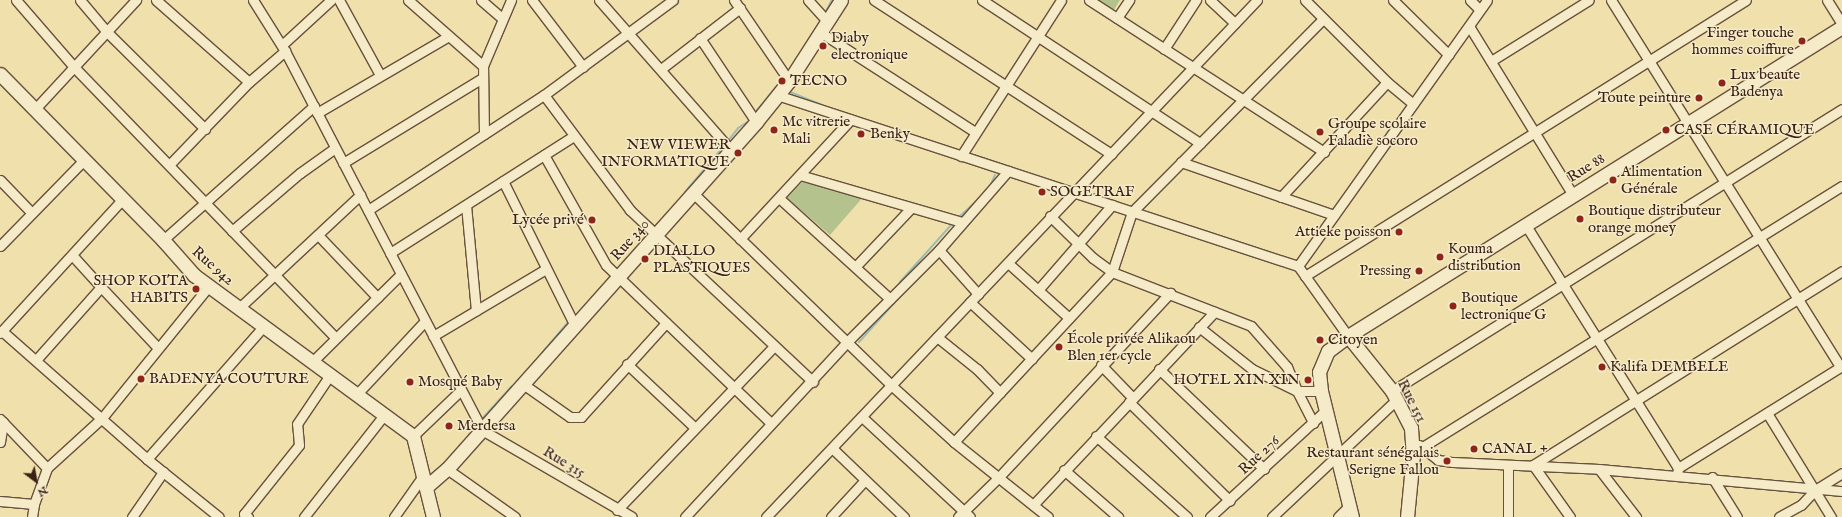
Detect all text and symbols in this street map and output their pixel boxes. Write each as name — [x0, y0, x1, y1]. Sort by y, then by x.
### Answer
place label: Finger touche hommes coiffure — [1692, 23, 1794, 58]
place label: Diaby electronique — [831, 28, 908, 63]
marker: Finger touche hommes coiffure — [1797, 36, 1807, 46]
marker: Diaby electronique — [818, 41, 828, 51]
place label: Lux beaute Badenya — [1730, 65, 1800, 100]
place label: TECNO — [790, 72, 847, 90]
marker: TECNO — [777, 76, 787, 86]
marker: Lux beaute Badenya — [1717, 78, 1727, 88]
place label: Toute peinture — [1598, 89, 1691, 107]
marker: Toute peinture — [1694, 93, 1704, 103]
place label: Mc vitrerie Mali — [782, 112, 850, 147]
place label: Groupe scolaire Faladiè socoro — [1328, 114, 1426, 149]
place label: CASE CÉRAMIQUE — [1674, 121, 1814, 139]
marker: Mc vitrerie Mali — [769, 125, 779, 135]
place label: Benky — [870, 125, 910, 143]
marker: CASE CÉRAMIQUE — [1661, 125, 1671, 135]
marker: Groupe scolaire Faladiè socoro — [1315, 127, 1325, 137]
marker: Benky — [855, 128, 867, 140]
place label: NEW VIEWER INFORMATIQUE — [601, 135, 730, 170]
marker: NEW VIEWER INFORMATIQUE — [733, 148, 743, 158]
street label: Rue 88 — [1564, 149, 1608, 187]
place label: Alimentation Générale — [1621, 162, 1702, 197]
marker: Alimentation Générale — [1608, 175, 1618, 185]
place label: SOGETRAF — [1050, 183, 1134, 201]
marker: SOGETRAF — [1037, 187, 1047, 197]
place label: Boutique distributeur orange money — [1588, 201, 1721, 236]
place label: Lycée privé — [512, 211, 584, 229]
marker: Boutique distributeur orange money — [1575, 214, 1585, 224]
marker: Lycée privé — [587, 215, 597, 225]
street label: Rue 340 — [607, 215, 653, 265]
place label: Attieke poisson — [1295, 223, 1391, 241]
marker: Attieke poisson — [1394, 227, 1404, 237]
place label: Kouma distribution — [1448, 239, 1521, 274]
place label: DIALLO PLASTIQUES — [653, 241, 750, 276]
street label: Rue 942 — [188, 243, 238, 289]
marker: Kouma distribution — [1435, 252, 1445, 262]
marker: DIALLO PLASTIQUES — [640, 254, 650, 264]
place label: Pressing — [1359, 262, 1411, 280]
marker: Pressing — [1414, 266, 1424, 276]
place label: SHOP KOITA HABITS — [93, 271, 188, 306]
marker: SHOP KOITA HABITS — [191, 284, 201, 294]
place label: Boutique lectronique G — [1461, 288, 1546, 323]
marker: Boutique lectronique G — [1448, 301, 1458, 311]
place label: École privée Alikaou Blen 1er cycle — [1067, 329, 1196, 364]
place label: Citoyen — [1328, 331, 1378, 349]
marker: Citoyen — [1315, 335, 1325, 345]
marker: École privée Alikaou Blen 1er cycle — [1054, 342, 1064, 352]
place label: Kalifa DEMBELE — [1610, 358, 1728, 376]
marker: Kalifa DEMBELE — [1597, 362, 1607, 372]
place label: BADENYA COUTURE — [149, 370, 309, 388]
place label: HOTEL XIN XIN — [1173, 371, 1300, 389]
place label: Mosqué Baby — [418, 373, 502, 391]
marker: BADENYA COUTURE — [136, 374, 146, 384]
marker: HOTEL XIN XIN — [1303, 375, 1313, 385]
street label: Rue 151 — [1394, 376, 1430, 426]
marker: Mosqué Baby — [405, 377, 415, 387]
place label: Merdersa — [457, 417, 516, 435]
marker: Merdersa — [444, 421, 454, 431]
street label: Rue 276 — [1235, 432, 1283, 478]
place label: CANAL + — [1482, 440, 1548, 458]
street label: Rue 315 — [540, 442, 588, 482]
place label: Restaurant sénégalais Serigne Fallou — [1306, 443, 1439, 478]
marker: CANAL + — [1469, 444, 1479, 454]
marker: Restaurant sénégalais Serigne Fallou — [1442, 456, 1452, 466]
north arrow — [16, 461, 56, 501]
text: N — [35, 483, 50, 500]

